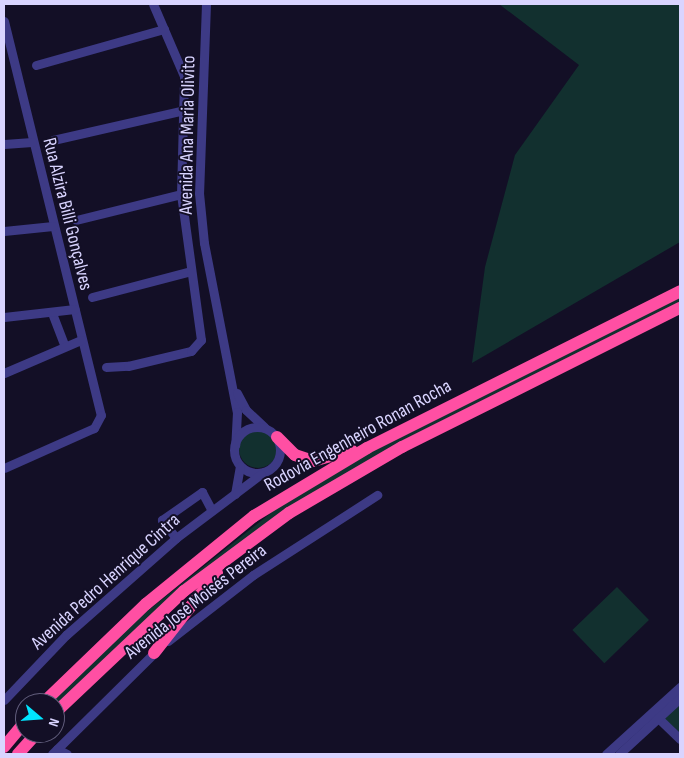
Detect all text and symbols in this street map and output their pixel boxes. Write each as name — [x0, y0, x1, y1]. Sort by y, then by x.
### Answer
street label: Avenida Ana Maria Olivito — [175, 55, 201, 215]
street label: Rua Alzira Billi Gonçalves — [37, 135, 97, 293]
street label: Rodovia Engenheiro Ronan Rocha — [260, 375, 456, 497]
street label: Avenida Pedro Henrique Cintra — [27, 509, 185, 655]
street label: Avenida José Moisés Pereira — [121, 540, 271, 664]
north arrow — [15, 693, 65, 743]
text: N — [45, 716, 63, 729]

